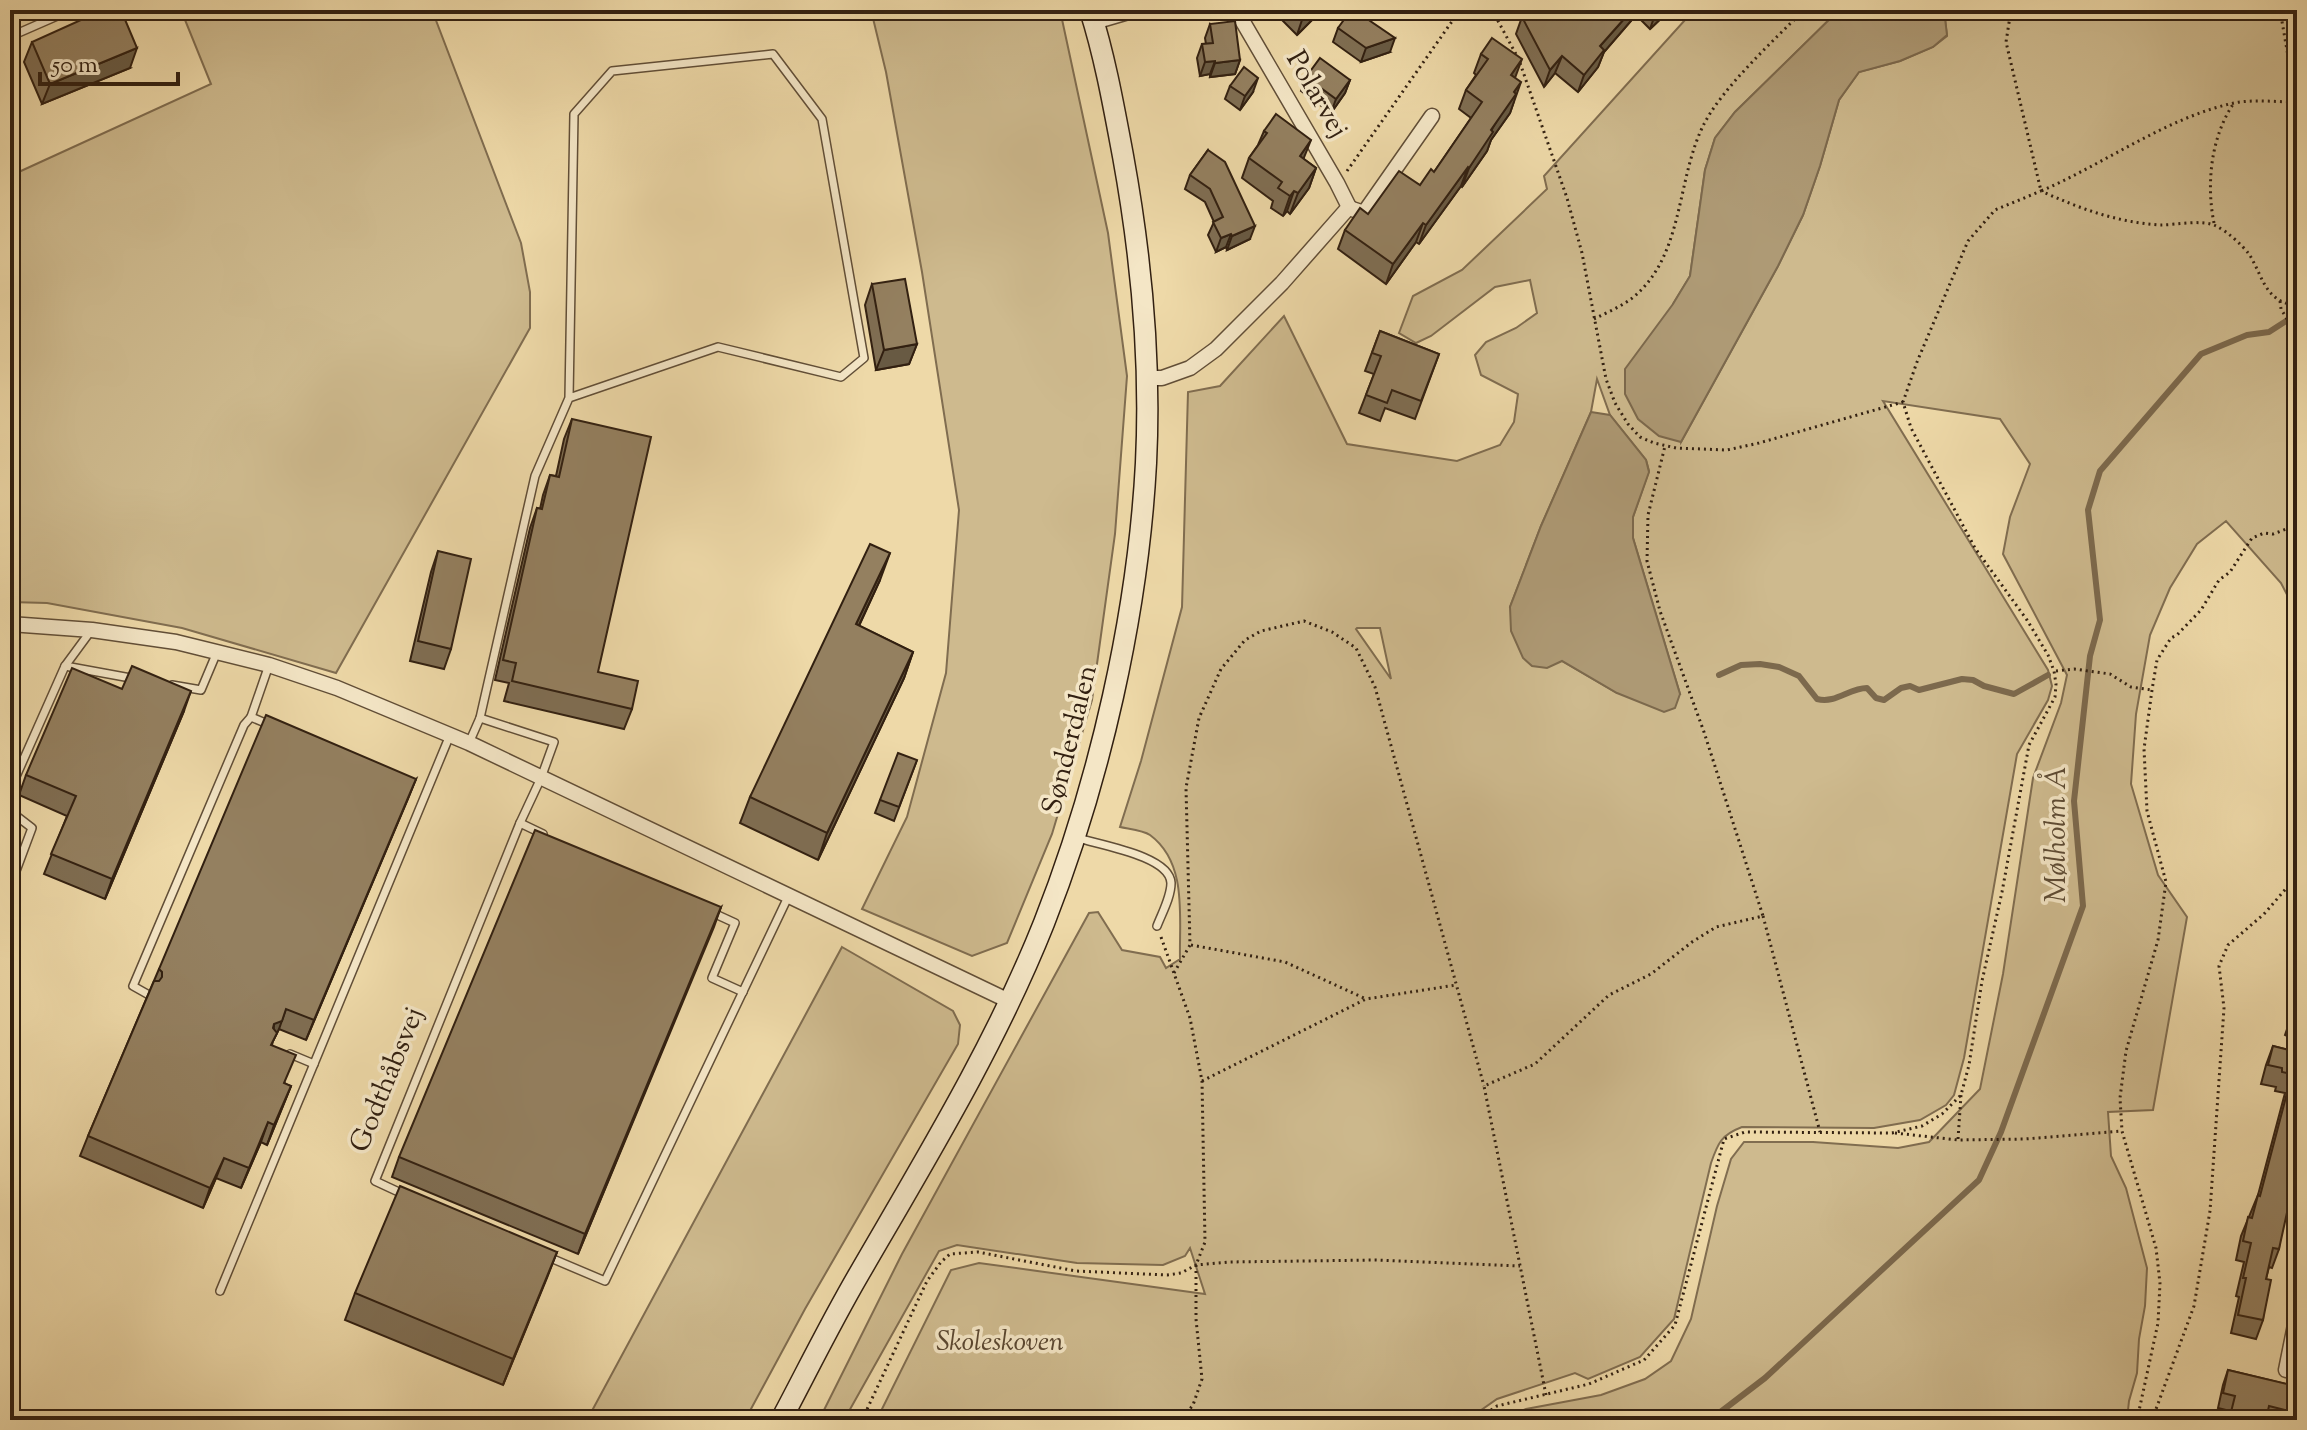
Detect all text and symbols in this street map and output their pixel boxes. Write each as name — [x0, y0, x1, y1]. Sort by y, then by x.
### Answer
scale bar — [40, 36, 178, 86]
street label: Polarvej — [1275, 44, 1357, 146]
text: 50 m — [50, 49, 98, 83]
street label: Sønderdalen — [1033, 661, 1109, 819]
water label: Mølholm Å — [2036, 767, 2079, 903]
street label: Godthåbsvej — [341, 1001, 435, 1159]
park label: Skoleskoven — [936, 1323, 1064, 1363]

